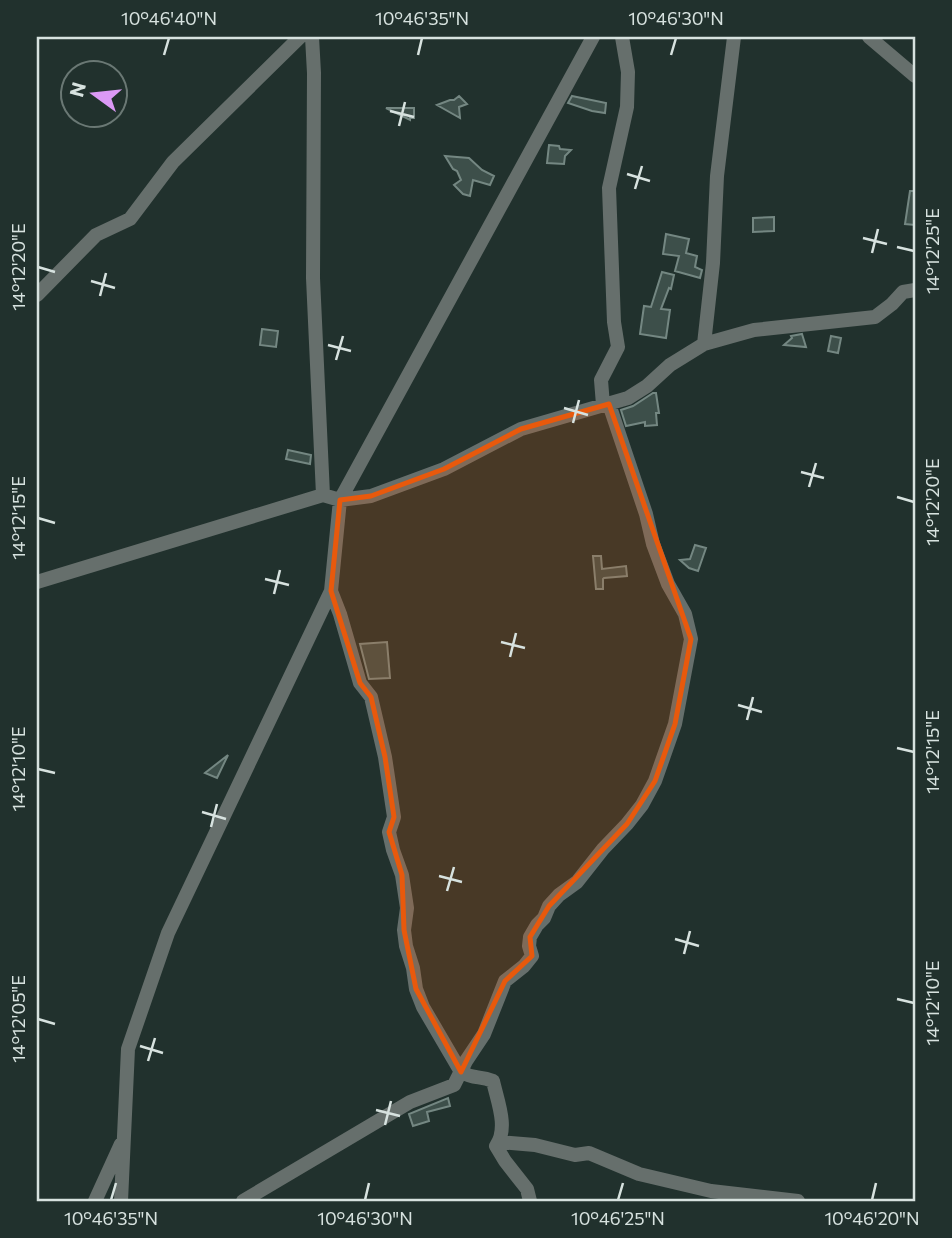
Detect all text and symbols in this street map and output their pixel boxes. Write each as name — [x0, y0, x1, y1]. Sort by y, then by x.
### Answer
text: 10°46'40"N — [121, 7, 217, 29]
text: 10°46'35"N — [375, 7, 469, 29]
text: 10°46'30"N — [628, 7, 724, 29]
north arrow — [60, 60, 130, 130]
text: N — [64, 80, 90, 99]
text: 14°12'25"E — [921, 208, 943, 294]
text: 14°12'20"E — [7, 223, 29, 311]
text: 14°12'20"E — [921, 458, 943, 546]
text: 14°12'15"E — [7, 476, 29, 560]
text: 14°12'15"E — [921, 710, 943, 794]
text: 14°12'10"E — [7, 726, 29, 812]
text: 14°12'10"E — [921, 960, 943, 1046]
text: 14°12'05"E — [7, 975, 29, 1063]
text: 10°46'35"N — [64, 1207, 158, 1229]
text: 10°46'30"N — [317, 1207, 413, 1229]
text: 10°46'25"N — [571, 1207, 665, 1229]
text: 10°46'20"N — [824, 1207, 920, 1229]

